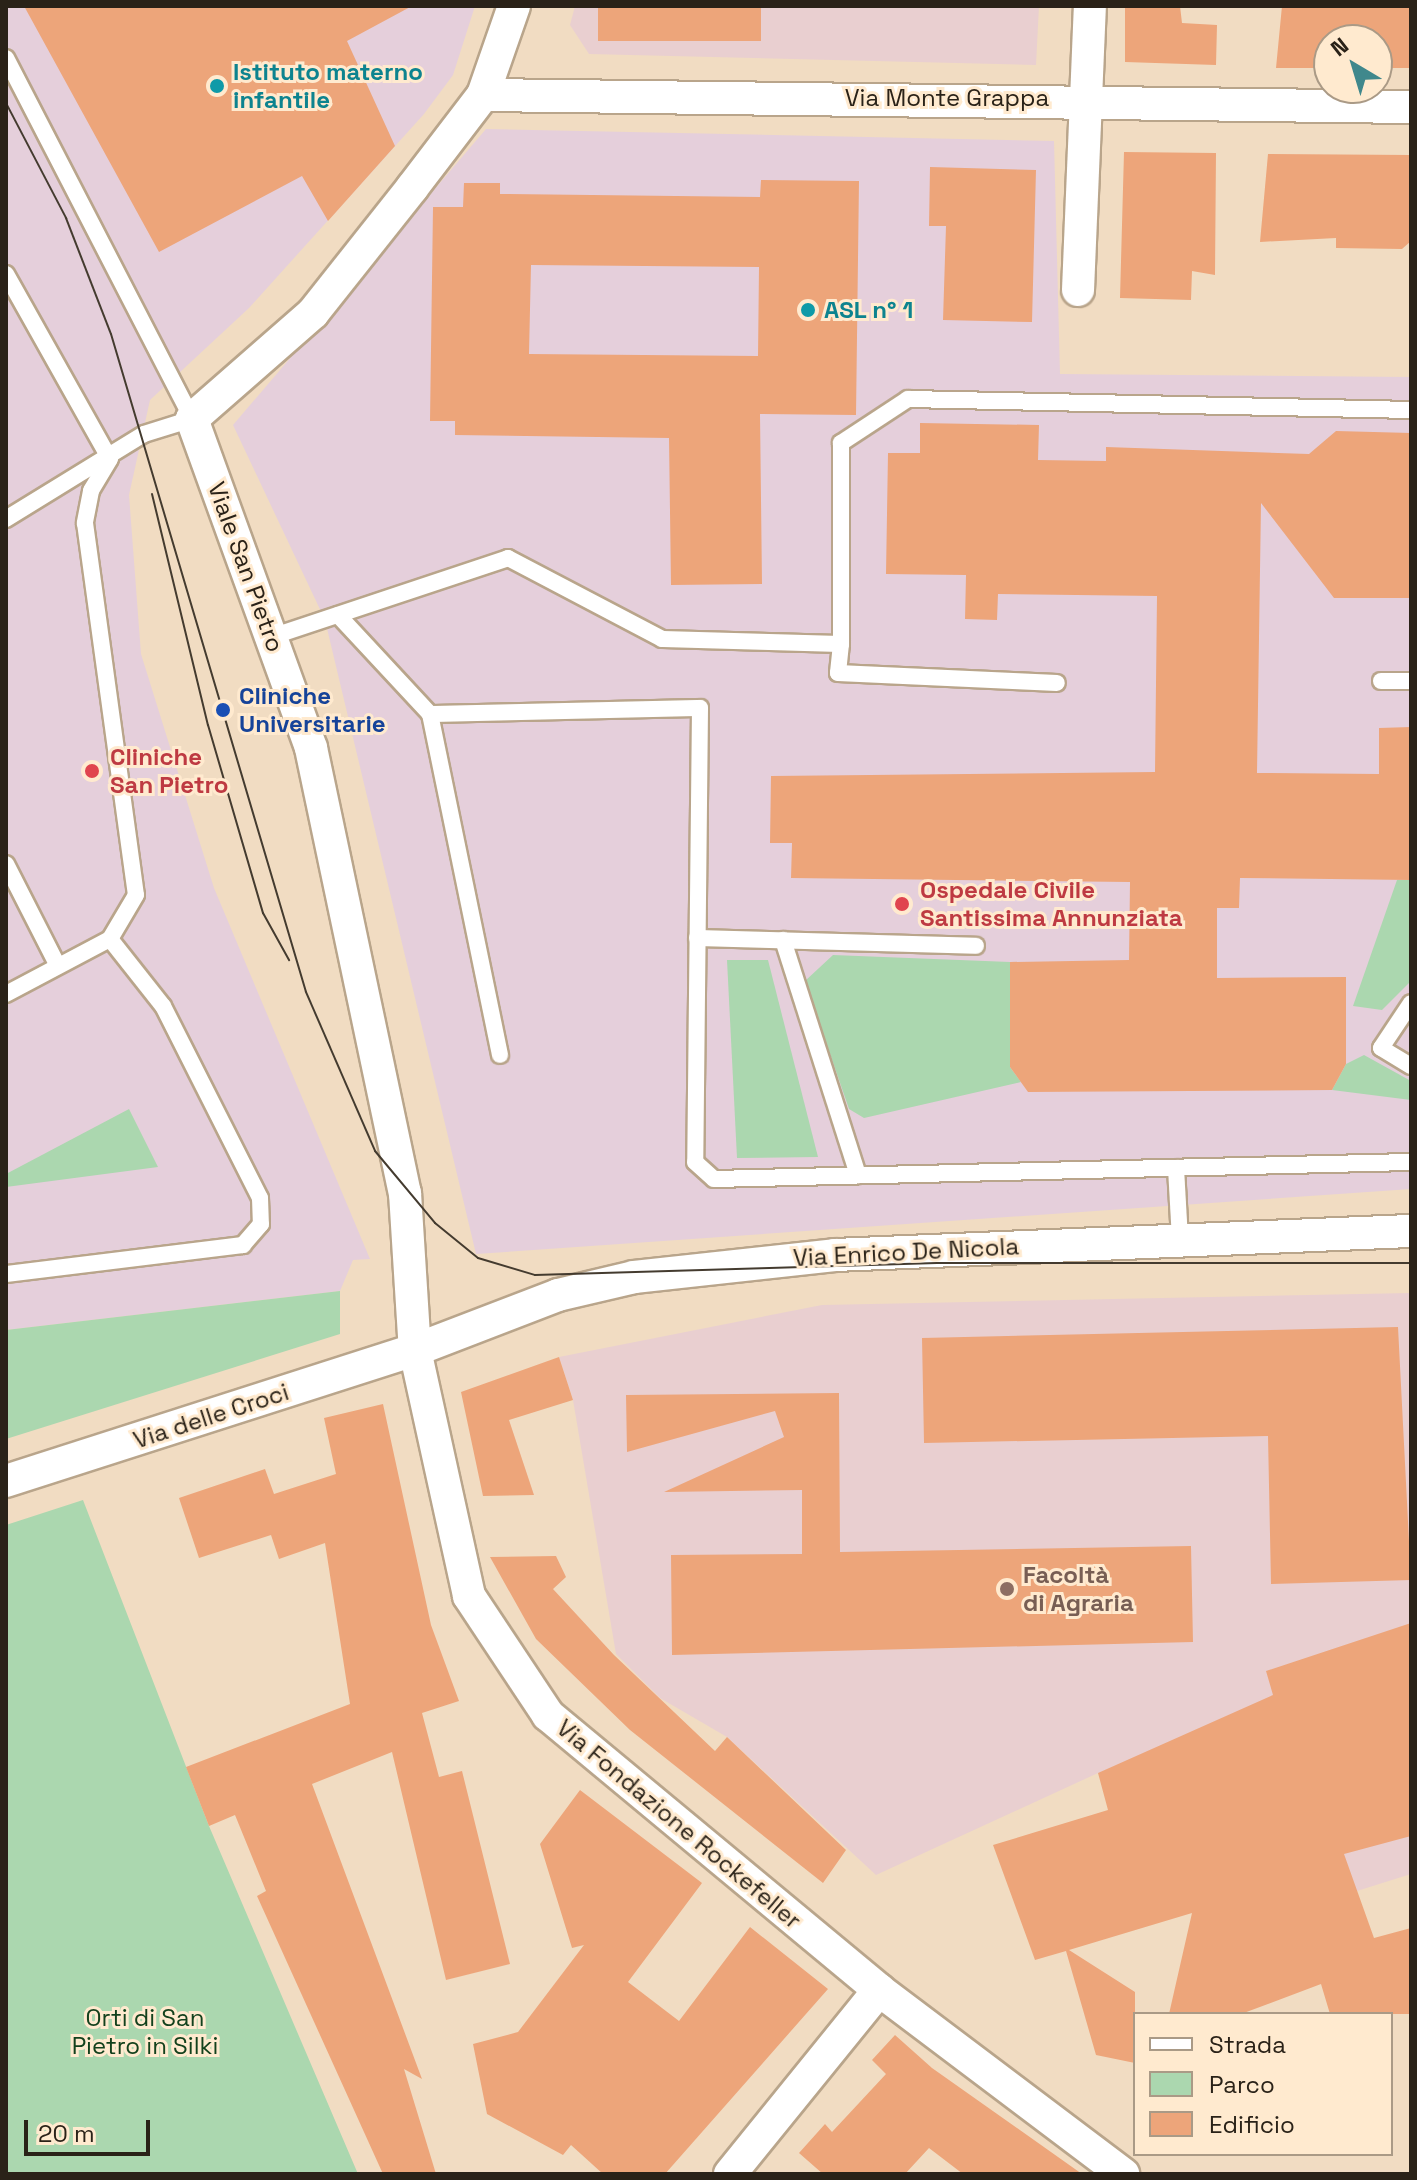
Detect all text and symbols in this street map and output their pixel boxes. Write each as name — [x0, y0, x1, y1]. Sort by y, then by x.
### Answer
north arrow — [1313, 24, 1393, 104]
text: N — [1325, 31, 1354, 62]
place label: Istituto materno infantile — [233, 58, 423, 114]
marker: Istituto materno infantile — [208, 77, 226, 95]
street label: Via Monte Grappa — [845, 84, 1049, 112]
place label: ASL n° 1 — [824, 296, 914, 324]
marker: ASL n° 1 — [799, 301, 817, 319]
street label: Viale San Pietro — [202, 478, 290, 656]
place label: Cliniche Universitarie — [239, 682, 386, 738]
marker: Cliniche Universitarie — [214, 701, 232, 719]
place label: Cliniche San Pietro — [110, 743, 228, 799]
marker: Cliniche San Pietro — [81, 760, 103, 782]
place label: Ospedale Civile Santissima Annunziata — [920, 876, 1183, 932]
marker: Ospedale Civile Santissima Annunziata — [891, 893, 913, 915]
street label: Via Enrico De Nicola — [792, 1232, 1020, 1272]
street label: Via delle Croci — [130, 1377, 292, 1455]
place label: Facoltà di Agraria — [1023, 1561, 1134, 1617]
marker: Facoltà di Agraria — [998, 1580, 1016, 1598]
street label: Via Fondazione Rockefeller — [551, 1713, 807, 1935]
park label: Orti di San Pietro in Silki — [72, 2004, 218, 2060]
legend — [1133, 2012, 1393, 2156]
text: Strada — [1209, 2029, 1286, 2060]
text: Parco — [1209, 2069, 1275, 2100]
scale bar — [28, 2104, 154, 2154]
text: Edificio — [1209, 2109, 1295, 2140]
text: 20 m — [38, 2118, 95, 2149]

